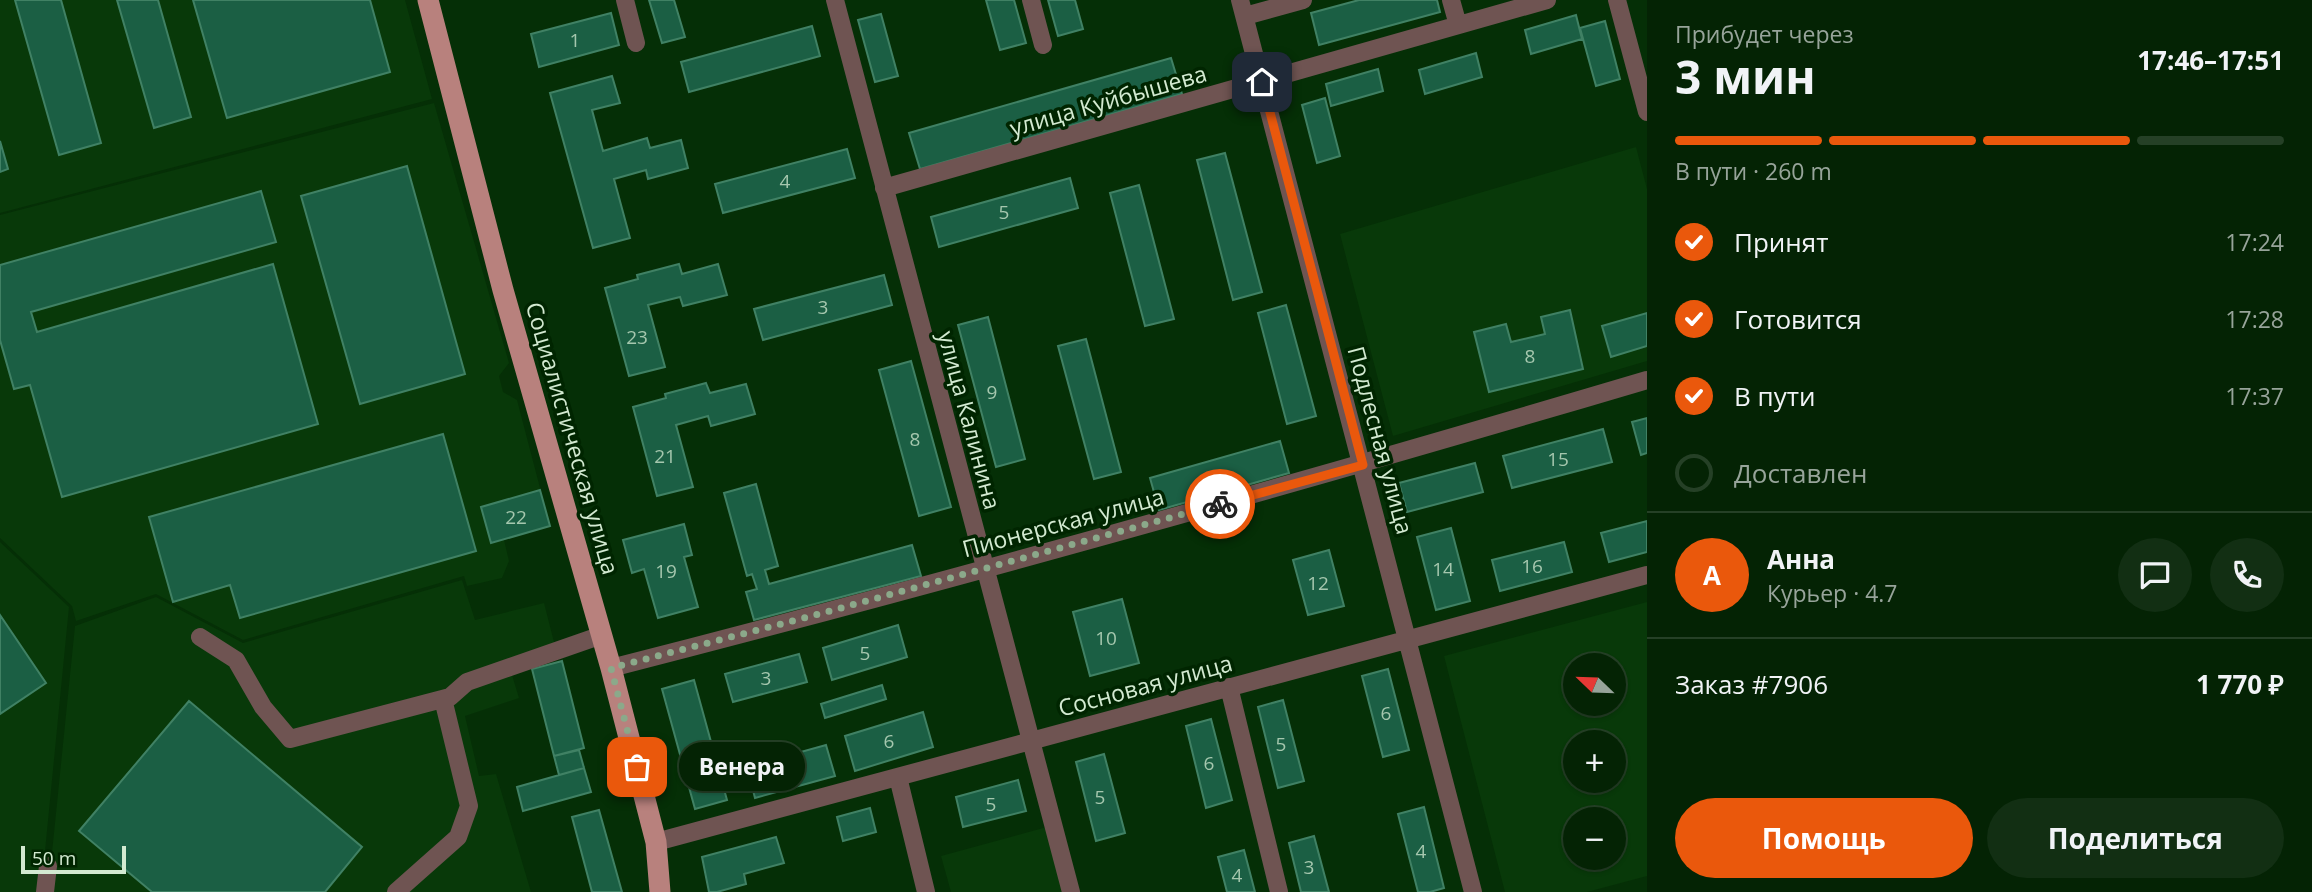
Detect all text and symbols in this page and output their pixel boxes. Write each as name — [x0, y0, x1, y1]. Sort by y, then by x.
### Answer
text: Прибудет через — [1675, 18, 1854, 50]
house number: 1 — [570, 27, 580, 53]
text: 17:46–17:51 — [2137, 42, 2284, 78]
text: 3 мин — [1675, 45, 1816, 107]
pin — [1232, 52, 1292, 112]
street label: улица Куйбышева — [1006, 57, 1210, 143]
icon: home — [1243, 63, 1281, 101]
text: В пути · 260 m — [1675, 155, 1832, 187]
house number: 4 — [780, 168, 791, 194]
house number: 5 — [999, 199, 1009, 225]
icon: check — [1675, 223, 1713, 261]
text: Принят — [1734, 224, 1828, 260]
text: 17:24 — [2225, 226, 2284, 258]
house number: 3 — [818, 294, 828, 320]
street label: Социалистическая улица — [519, 298, 627, 578]
icon: check — [1675, 300, 1713, 338]
text: Готовится — [1734, 301, 1862, 337]
text: 17:28 — [2225, 303, 2284, 335]
house number: 23 — [626, 324, 648, 350]
street label: улица Калинина — [931, 327, 1009, 513]
street label: Подлесная улица — [1341, 342, 1421, 538]
house number: 8 — [1525, 343, 1535, 369]
icon: check — [1675, 377, 1713, 415]
text: В пути — [1734, 378, 1815, 414]
house number: 9 — [987, 379, 997, 405]
text: 17:37 — [2225, 380, 2284, 412]
house number: 8 — [910, 426, 920, 452]
house number: 21 — [654, 443, 676, 469]
house number: 15 — [1547, 446, 1569, 472]
text: Доставлен — [1734, 455, 1867, 491]
courier — [1185, 469, 1255, 539]
street label: Пионерская улица — [959, 480, 1167, 564]
icon: bike — [1201, 485, 1239, 523]
house number: 22 — [505, 504, 527, 530]
button: chat — [2118, 538, 2192, 612]
button: phone — [2210, 538, 2284, 612]
text: Анна — [1767, 541, 1835, 577]
house number: 16 — [1521, 553, 1543, 579]
house number: 14 — [1432, 556, 1454, 582]
text: А — [1703, 557, 1721, 593]
house number: 19 — [655, 558, 677, 584]
house number: 12 — [1307, 570, 1329, 596]
text: Курьер · 4.7 — [1767, 577, 1898, 609]
house number: 10 — [1095, 625, 1117, 651]
house number: 5 — [860, 640, 870, 666]
street label: Сосновая улица — [1054, 646, 1236, 724]
north arrow — [1563, 653, 1626, 716]
map controls — [1563, 653, 1626, 870]
house number: 3 — [761, 665, 771, 691]
text: Заказ #7906 — [1675, 666, 1828, 702]
text: 1 770 ₽ — [2196, 666, 2284, 702]
house number: 6 — [1381, 700, 1391, 726]
house number: 6 — [884, 728, 894, 754]
button: + — [1563, 730, 1626, 793]
house number: 5 — [1276, 731, 1286, 757]
pin — [607, 737, 667, 797]
callout: Венера — [679, 742, 805, 792]
icon: bag — [618, 748, 656, 786]
text: Венера — [699, 750, 785, 782]
house number: 6 — [1204, 750, 1214, 776]
house number: 5 — [1095, 784, 1105, 810]
house number: 5 — [986, 791, 996, 817]
button: Помощь — [1675, 798, 1973, 878]
button: Поделиться — [1987, 798, 2284, 878]
button: − — [1563, 807, 1626, 870]
house number: 4 — [1416, 838, 1427, 864]
scale bar — [21, 843, 126, 875]
text: 50 m — [32, 845, 76, 871]
house number: 3 — [1304, 854, 1314, 880]
house number: 4 — [1232, 862, 1243, 888]

